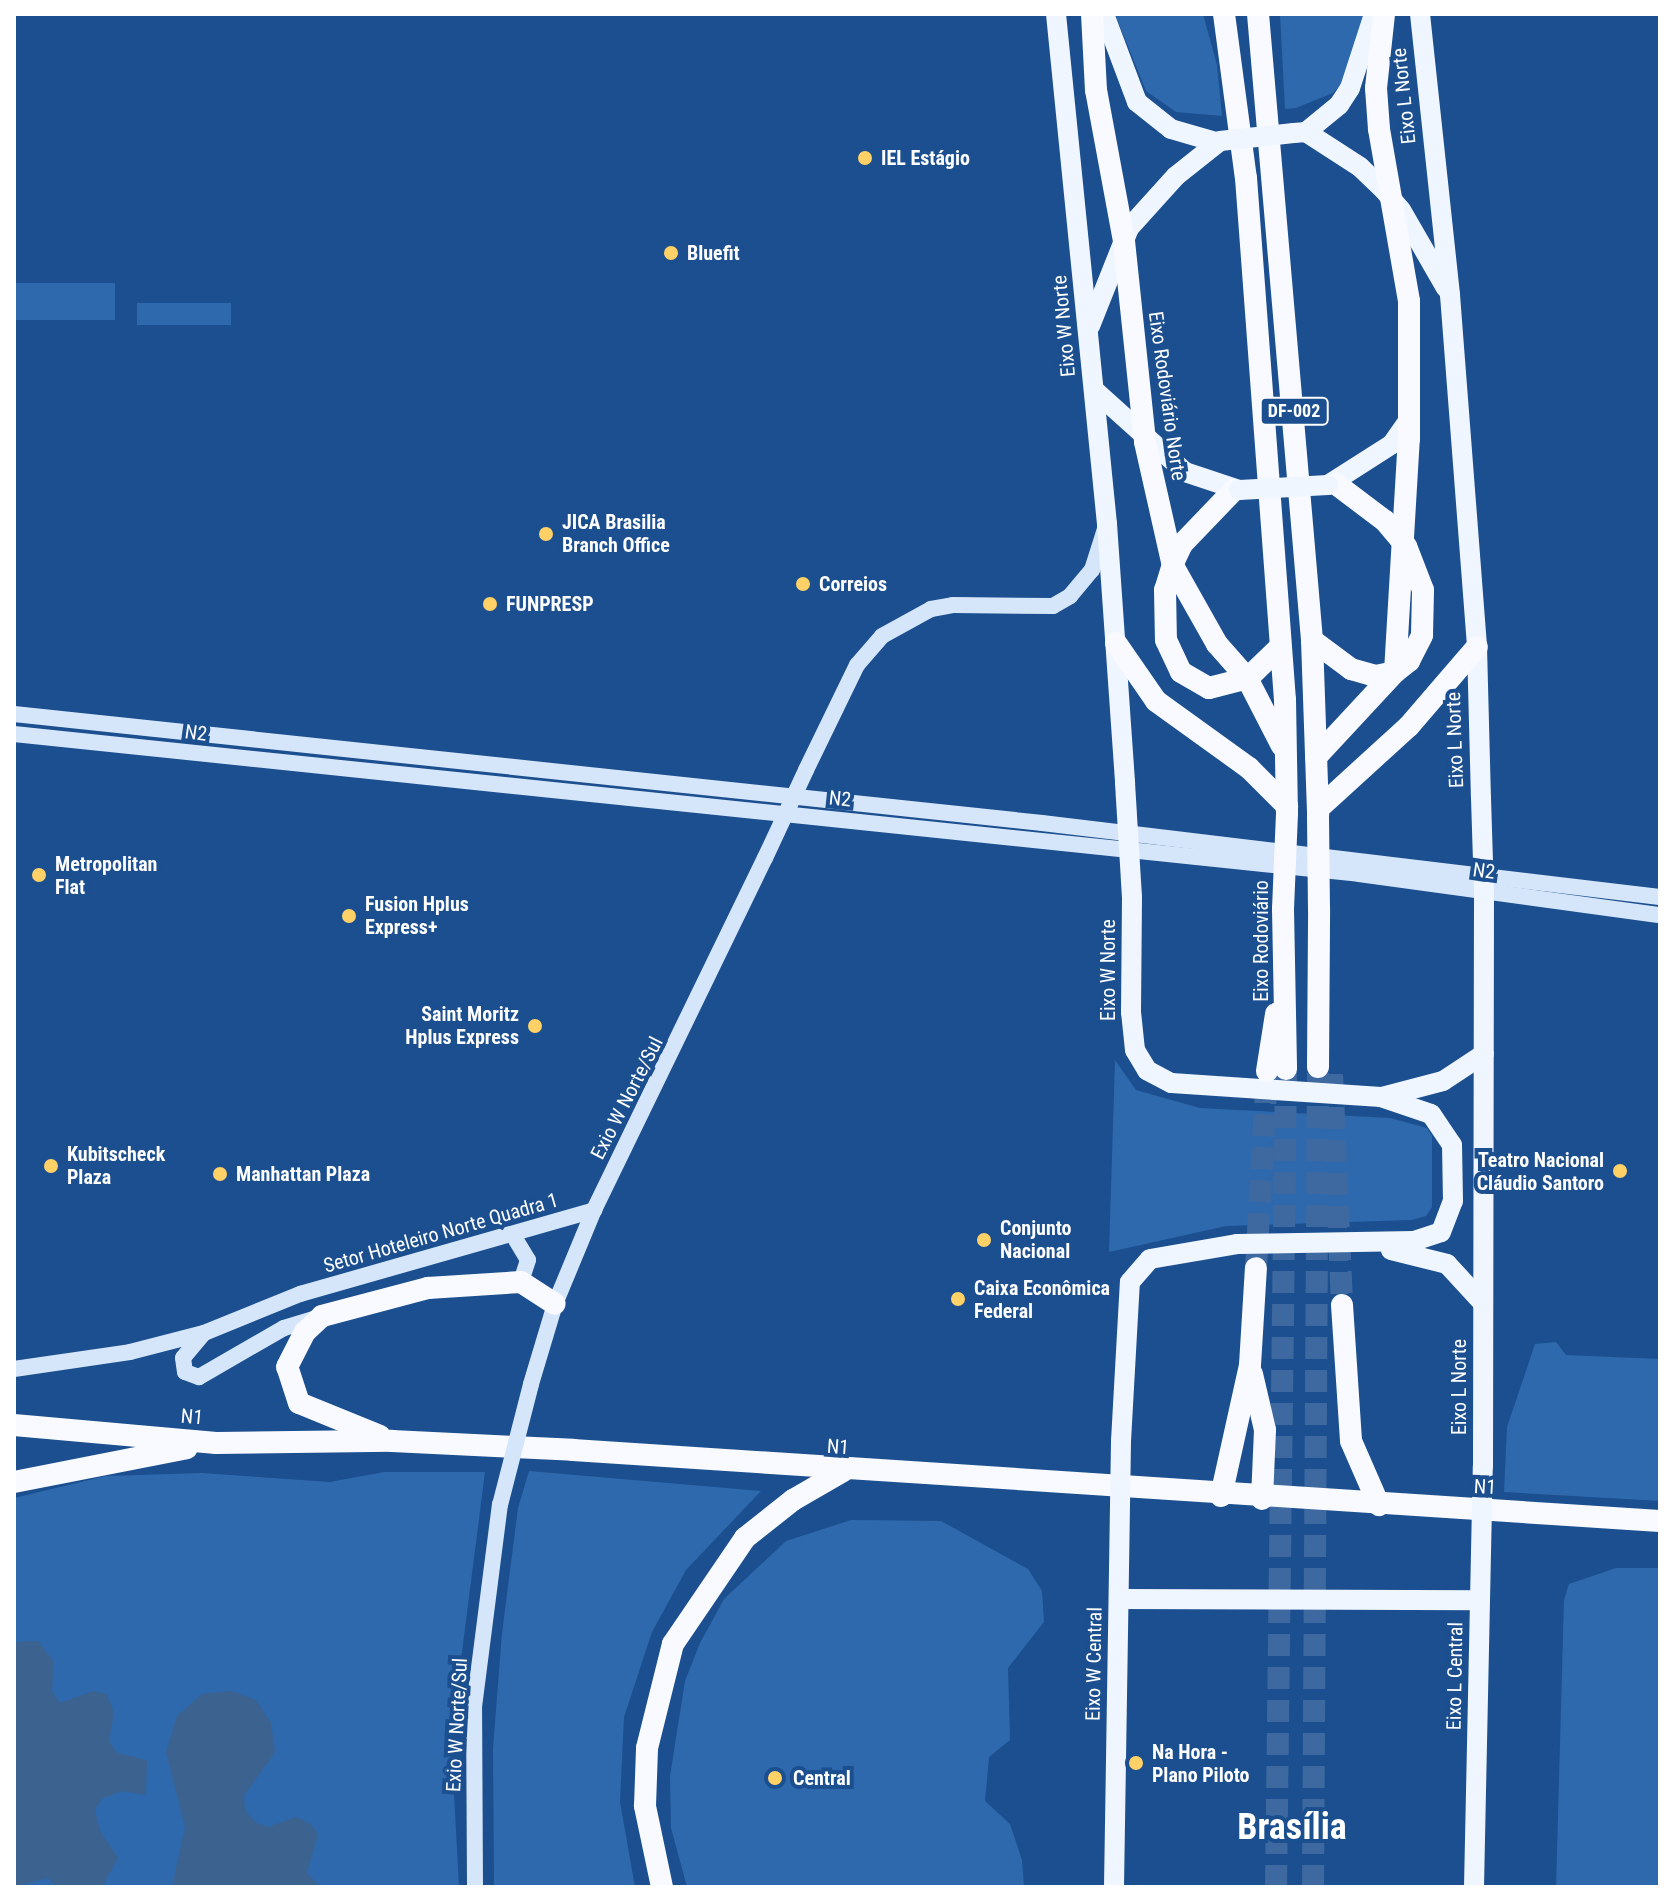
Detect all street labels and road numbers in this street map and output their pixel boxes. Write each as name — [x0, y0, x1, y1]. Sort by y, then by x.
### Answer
street label: Eixo L Norte — [1387, 47, 1421, 145]
street label: Eixo W Norte — [1048, 274, 1080, 378]
street label: Eixo Rodoviário Norte — [1143, 310, 1191, 482]
road number: DF-002 — [1258, 397, 1330, 425]
street label: Eixo L Norte — [1441, 692, 1469, 788]
street label: N2 — [183, 720, 209, 746]
street label: N2 — [828, 786, 852, 812]
street label: N2 — [1471, 858, 1497, 884]
street label: Eixo Rodoviário — [1249, 880, 1273, 1002]
street label: Eixo W Norte — [1096, 919, 1120, 1021]
street label: Exio W Norte/Sul — [586, 1033, 668, 1163]
street label: Setor Hoteleiro Norte Quadra 1 — [321, 1188, 561, 1278]
street label: Eixo L Norte — [1447, 1339, 1471, 1435]
street label: N1 — [180, 1404, 204, 1430]
street label: N1 — [826, 1434, 850, 1460]
street label: N1 — [1473, 1474, 1497, 1500]
street label: Eixo W Central — [1081, 1607, 1107, 1721]
street label: Eixo L Central — [1442, 1622, 1468, 1730]
street label: Exio W Norte/Sul — [442, 1657, 472, 1793]

